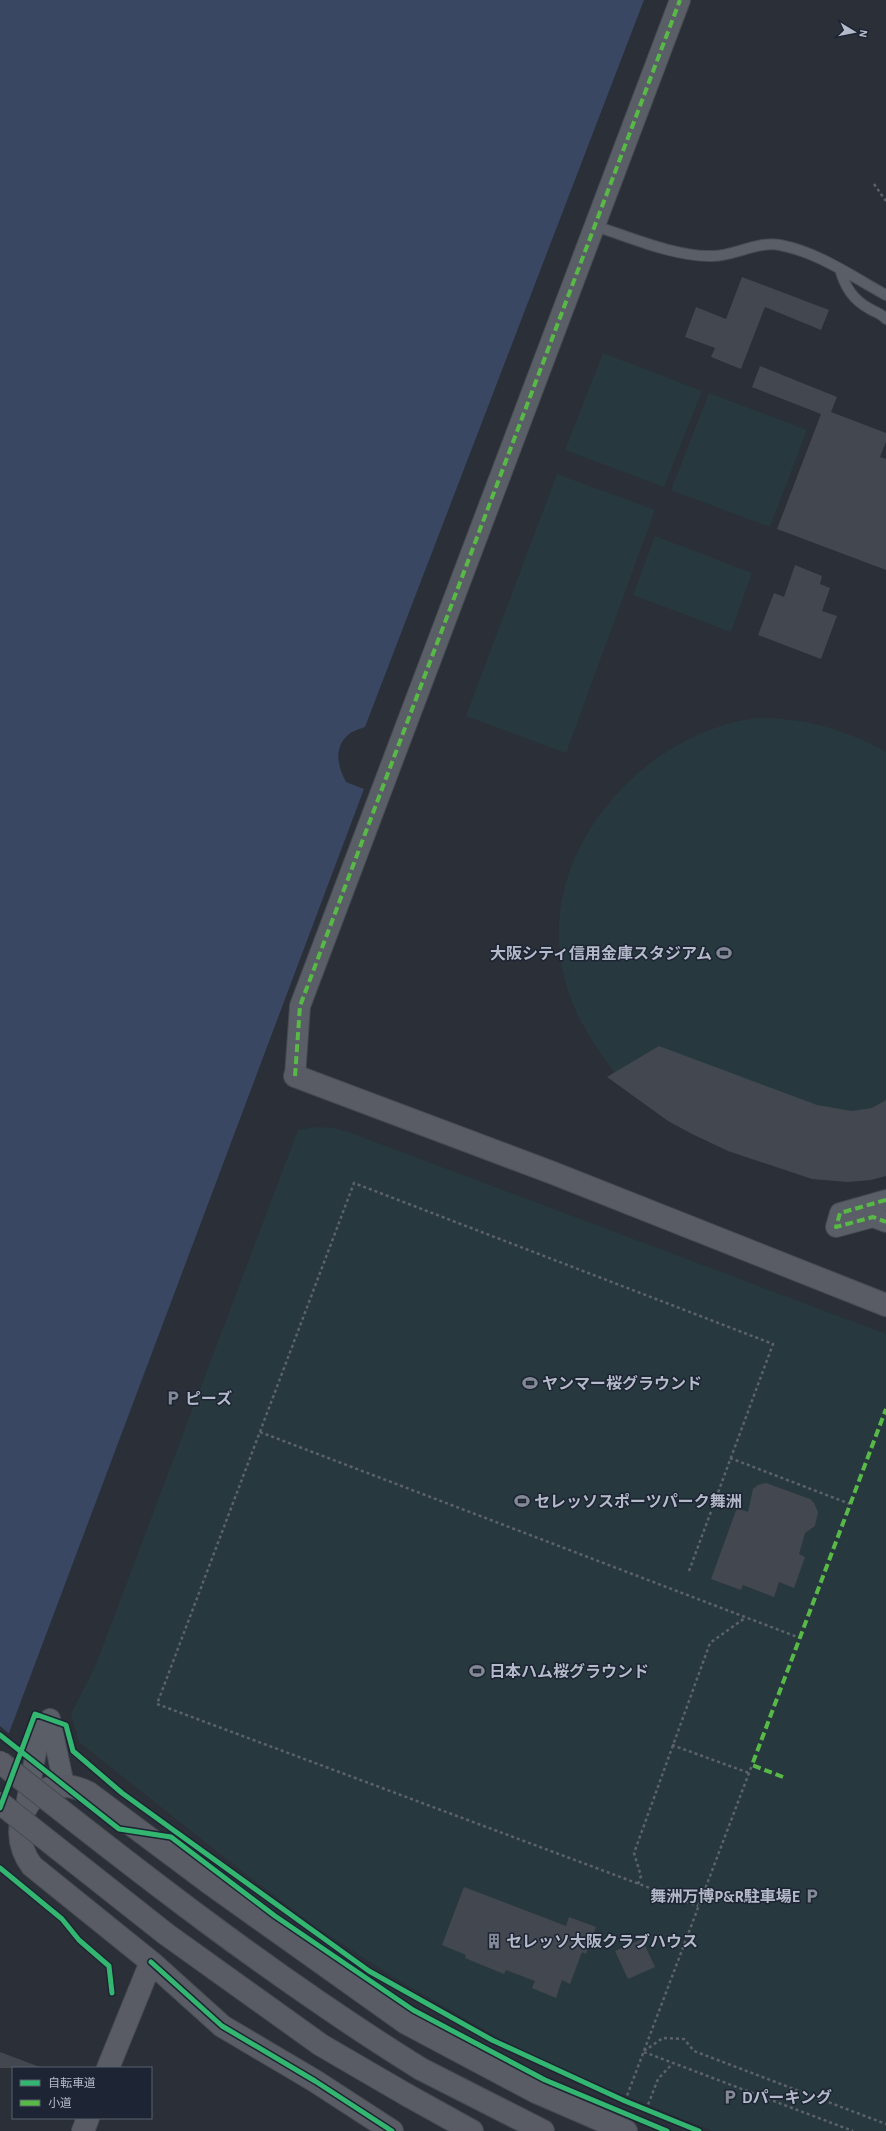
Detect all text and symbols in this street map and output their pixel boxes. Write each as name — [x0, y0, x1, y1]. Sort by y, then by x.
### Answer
north arrow — [834, 12, 874, 52]
text: N — [857, 29, 869, 38]
sports icon: 大阪シティ信用金庫スタジアム — [715, 944, 733, 962]
place label: 大阪シティ信用金庫スタジアム — [490, 945, 712, 962]
sports icon: ヤンマー桜グラウンド — [521, 1374, 539, 1392]
place label: ヤンマー桜グラウンド — [542, 1374, 702, 1392]
parking icon: ピーズ — [164, 1389, 182, 1407]
place label: ピーズ — [185, 1390, 232, 1407]
sports icon: セレッソスポーツパーク舞洲 — [513, 1492, 531, 1510]
place label: セレッソスポーツパーク舞洲 — [534, 1493, 742, 1510]
sports icon: 日本ハム桜グラウンド — [468, 1662, 486, 1680]
place label: 日本ハム桜グラウンド — [489, 1662, 649, 1680]
place label: 舞洲万博P&R駐車場E — [650, 1887, 800, 1905]
parking icon: 舞洲万博P&R駐車場E — [803, 1887, 821, 1905]
building icon: セレッソ大阪クラブハウス — [485, 1932, 503, 1950]
place label: セレッソ大阪クラブハウス — [506, 1933, 698, 1950]
legend — [12, 2067, 152, 2119]
text: 自転車道 — [48, 2076, 96, 2089]
parking icon: Dパーキング — [721, 2088, 739, 2106]
place label: Dパーキング — [742, 2088, 832, 2106]
text: 小道 — [48, 2096, 72, 2109]

